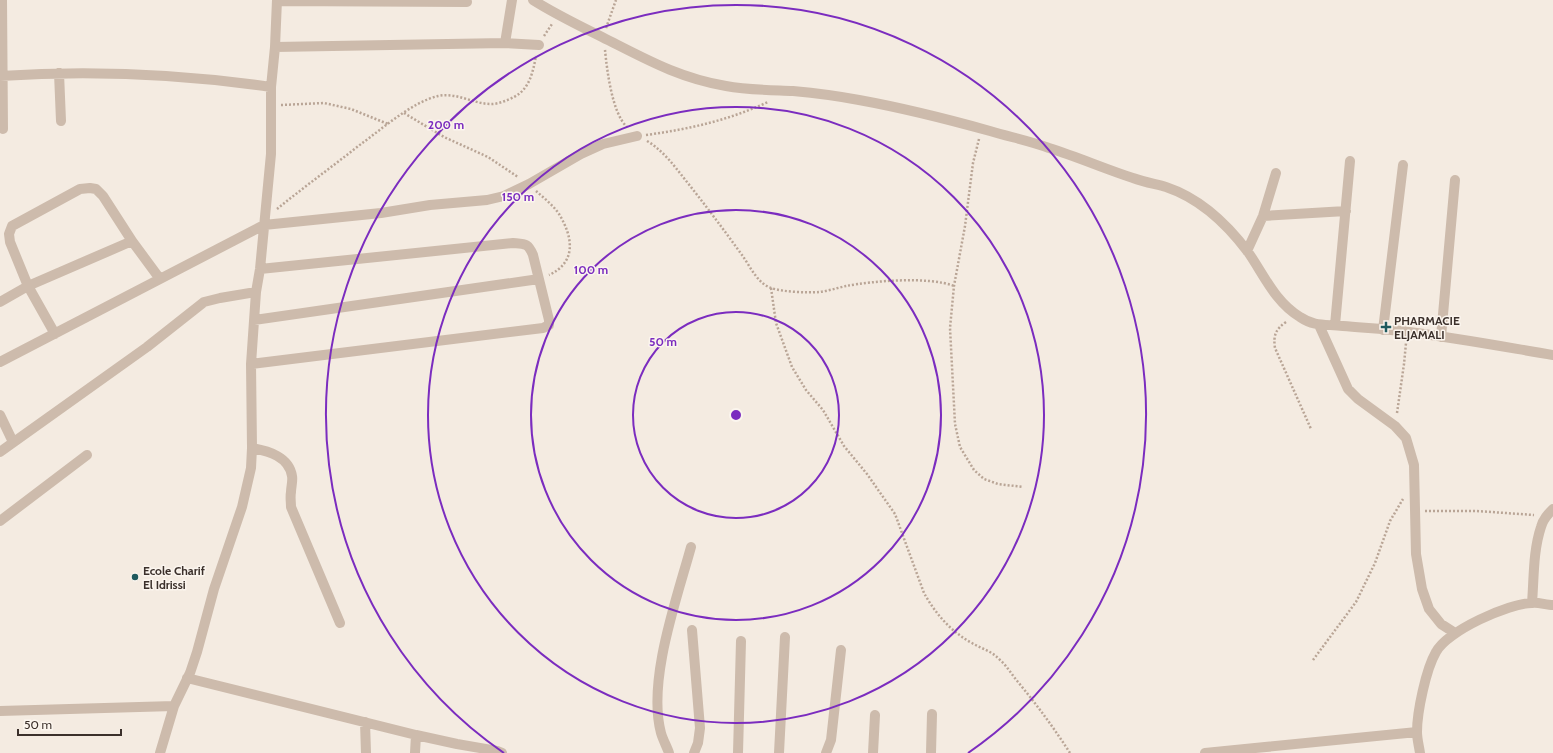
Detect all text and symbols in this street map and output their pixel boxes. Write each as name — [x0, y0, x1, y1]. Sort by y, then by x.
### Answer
text: 200 m — [428, 117, 464, 132]
text: 150 m — [502, 189, 534, 204]
text: 100 m — [574, 262, 608, 277]
place label: PHARMACIE ELJAMALI — [1394, 313, 1460, 342]
marker: PHARMACIE ELJAMALI — [1381, 322, 1391, 332]
text: 50 m — [649, 334, 677, 349]
centre of rings — [729, 408, 743, 422]
place label: Ecole Charif El Idrissi — [143, 563, 205, 592]
marker: Ecole Charif El Idrissi — [130, 572, 140, 582]
scale bar — [18, 711, 121, 737]
text: 50 m — [24, 717, 52, 732]

